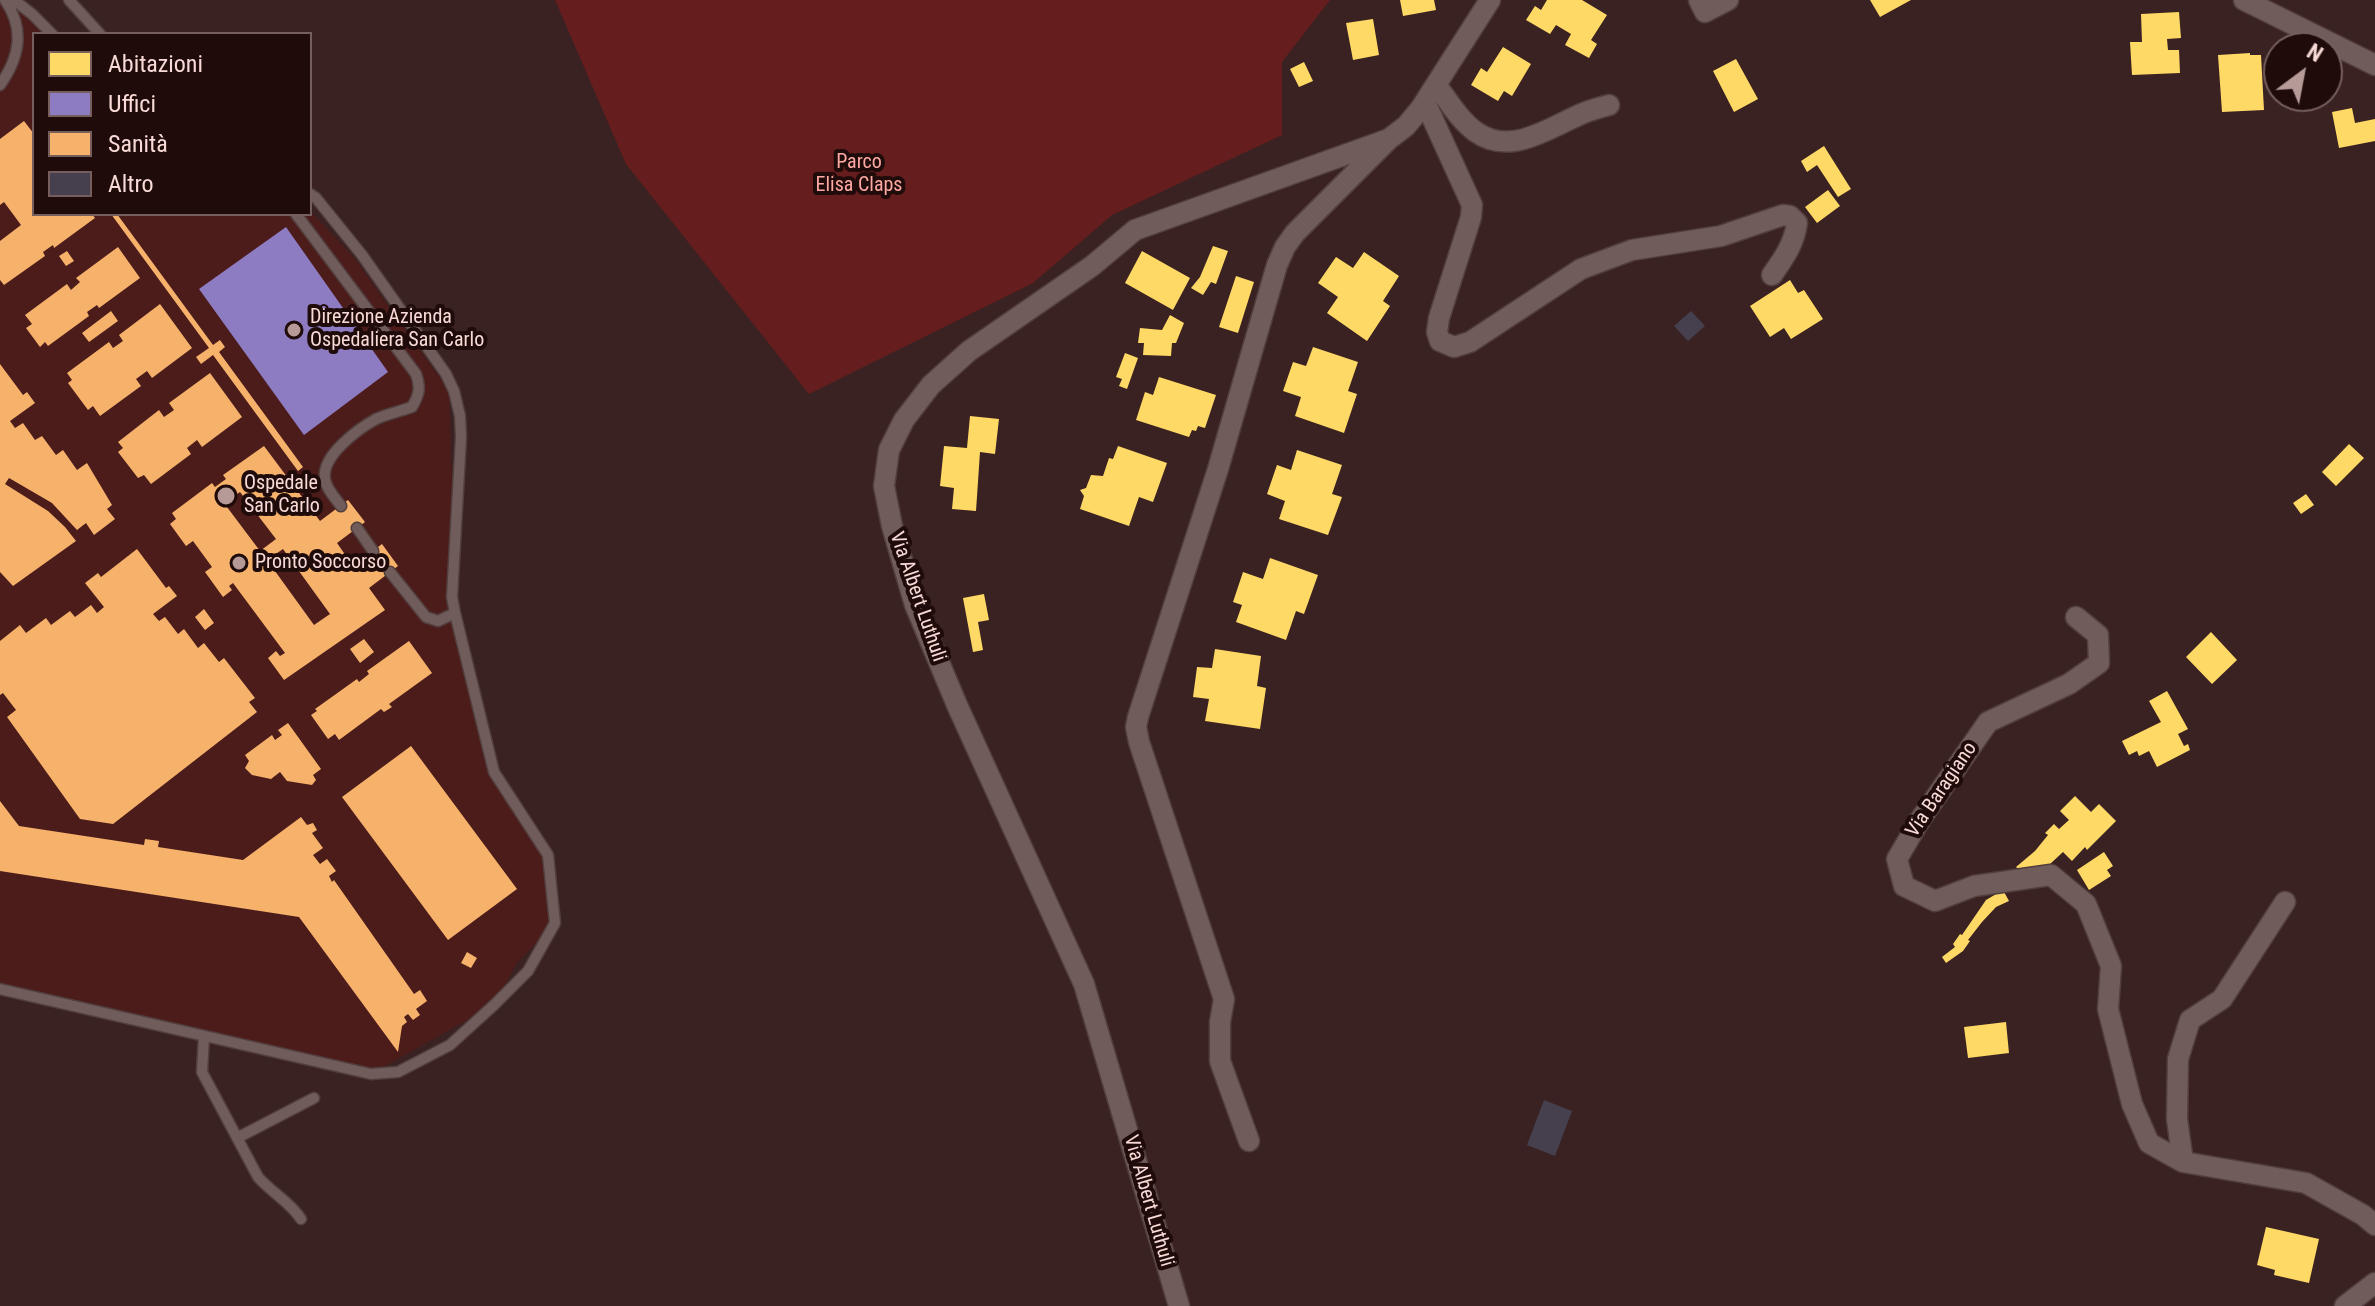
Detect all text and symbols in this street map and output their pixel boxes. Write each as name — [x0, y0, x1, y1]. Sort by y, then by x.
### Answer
legend — [32, 32, 312, 216]
north arrow — [2263, 32, 2343, 112]
text: N — [2303, 39, 2327, 67]
text: Abitazioni — [108, 50, 203, 78]
text: Uffici — [108, 90, 156, 118]
text: Sanità — [108, 130, 168, 158]
park label: Parco Elisa Claps — [816, 151, 902, 198]
text: Altro — [108, 170, 154, 198]
place label: Direzione Azienda Ospedaliera San Carlo — [310, 306, 484, 353]
marker: Direzione Azienda Ospedaliera San Carlo — [285, 321, 303, 339]
place label: Ospedale San Carlo — [244, 472, 320, 519]
marker: Ospedale San Carlo — [215, 485, 237, 507]
street label: Via Albert Luthuli — [884, 529, 950, 665]
place label: Pronto Soccorso — [255, 551, 386, 575]
marker: Pronto Soccorso — [230, 554, 248, 572]
street label: Via Baragiano — [1901, 738, 1983, 842]
street label: Via Albert Luthuli — [1118, 1133, 1178, 1269]

